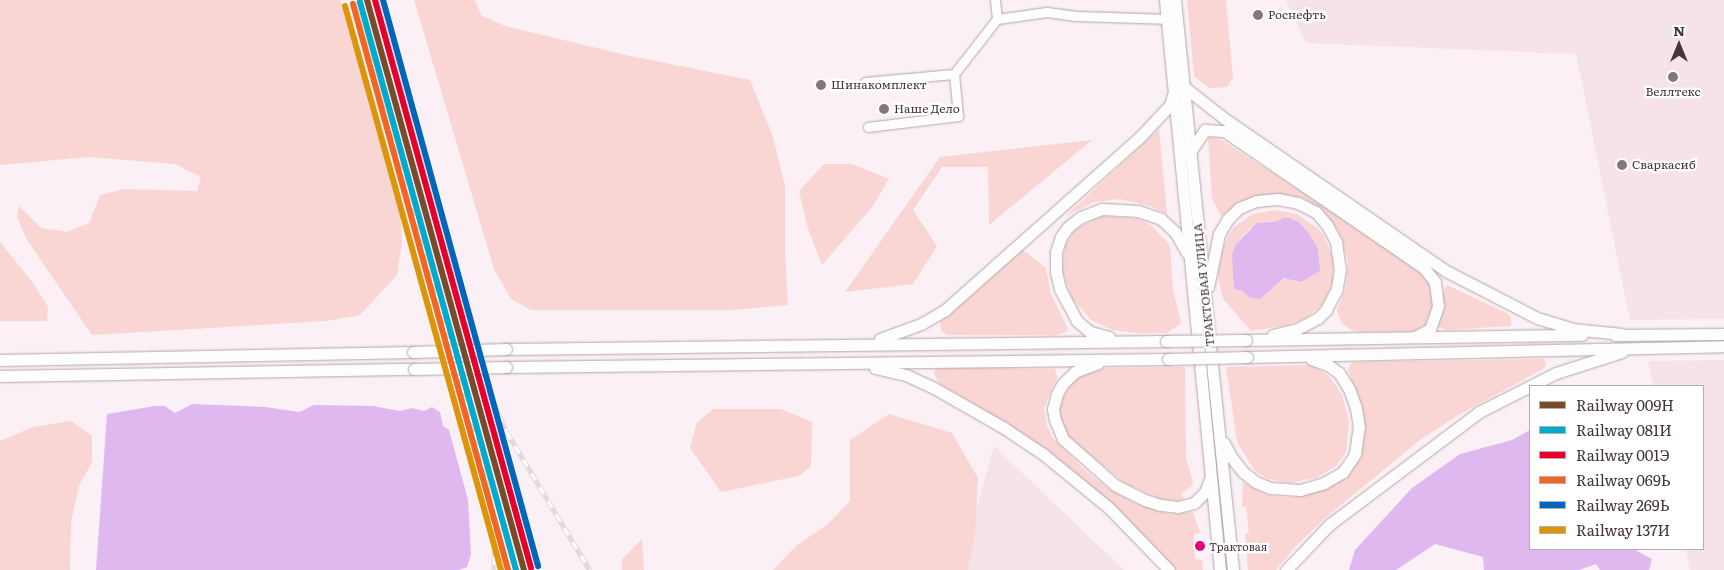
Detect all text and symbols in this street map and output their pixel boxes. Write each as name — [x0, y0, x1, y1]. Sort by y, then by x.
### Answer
place label: Роснефть — [1268, 8, 1326, 22]
marker: Роснефть — [1252, 9, 1264, 21]
north arrow — [1654, 20, 1704, 70]
text: N — [1673, 20, 1685, 40]
marker: Веллтекс — [1667, 71, 1679, 83]
place label: Шинакомплект — [831, 78, 927, 92]
marker: Шинакомплект — [815, 79, 827, 91]
place label: Веллтекс — [1645, 85, 1701, 99]
place label: Наше Дело — [894, 102, 960, 116]
marker: Наше Дело — [878, 103, 890, 115]
place label: Сваркаcиб — [1632, 158, 1696, 172]
marker: Сваркаcиб — [1616, 159, 1628, 171]
street label: ТРАКТОВАЯ УЛИЦА — [1190, 223, 1218, 347]
legend — [1529, 385, 1704, 550]
text: Railway 009Н — [1576, 393, 1674, 416]
text: Railway 081И — [1576, 418, 1672, 441]
text: Railway 001Э — [1576, 443, 1670, 466]
text: Railway 069Ь — [1576, 468, 1671, 491]
text: Railway 269Ь — [1576, 493, 1670, 516]
text: Railway 137И — [1576, 518, 1670, 541]
place label: Трактовая — [1209, 539, 1267, 553]
marker: Трактовая — [1195, 541, 1205, 551]

